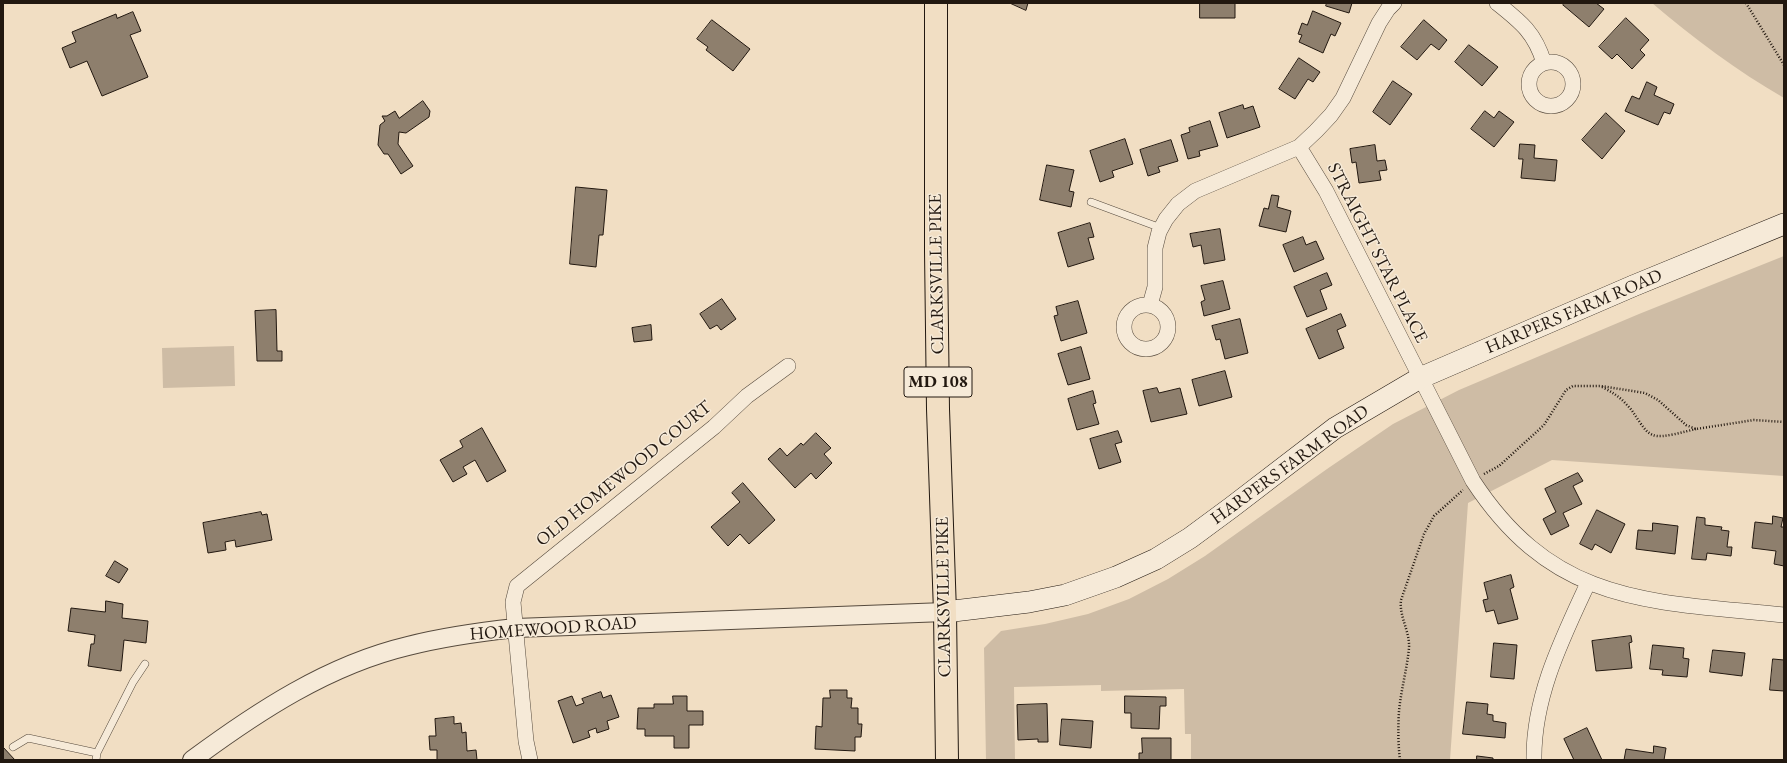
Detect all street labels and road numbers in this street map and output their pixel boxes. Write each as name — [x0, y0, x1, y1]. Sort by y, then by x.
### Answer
street label: STRAIGHT STAR PLACE — [1322, 159, 1432, 347]
street label: CLARKSVILLE PIKE — [925, 193, 949, 355]
street label: HARPERS FARM ROAD — [1482, 265, 1666, 359]
road number: MD 108 — [904, 367, 972, 397]
street label: OLD HOMEWOOD COURT — [532, 397, 716, 551]
street label: HARPERS FARM ROAD — [1207, 400, 1373, 530]
street label: CLARKSVILLE PIKE — [932, 516, 956, 678]
street label: HOMEWOOD ROAD — [469, 612, 637, 646]

